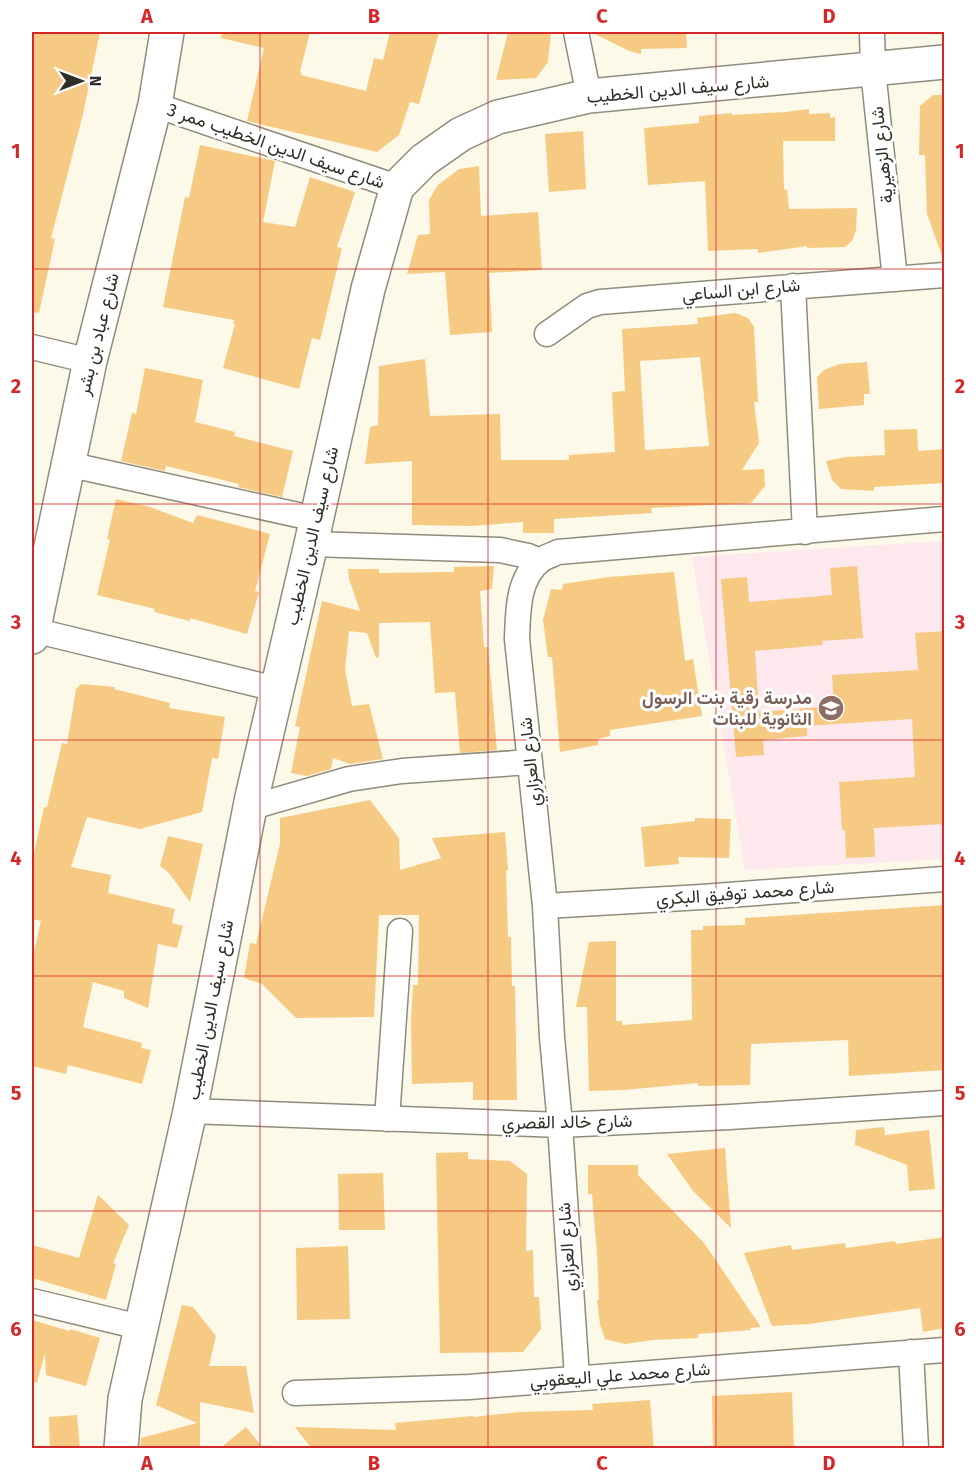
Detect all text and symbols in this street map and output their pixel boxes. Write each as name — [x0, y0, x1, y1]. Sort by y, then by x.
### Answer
text: A — [140, 4, 154, 28]
text: B — [368, 4, 380, 28]
text: C — [596, 4, 608, 28]
text: D — [822, 4, 836, 28]
north arrow — [51, 51, 111, 111]
street label: شارع سيف الدين الخطيب — [586, 70, 770, 109]
text: N — [86, 76, 105, 86]
street label: شارع سيف الدين الخطيب ممر 3 — [164, 98, 388, 195]
street label: شارع الزهيرية — [866, 105, 899, 205]
text: 1 — [11, 139, 21, 163]
text: 1 — [955, 139, 965, 163]
street label: شارع عباد بن بشر — [72, 271, 125, 399]
street label: شارع ابن الساعي — [681, 274, 801, 310]
text: 2 — [11, 374, 21, 398]
text: 2 — [955, 374, 965, 398]
street label: شارع سيف الدين الخطيب — [281, 444, 344, 628]
text: 3 — [10, 610, 21, 634]
text: 3 — [954, 610, 965, 634]
place label: مدرسة رقية بنت الرسول الثانوية للبنات — [642, 687, 812, 730]
school or university icon: مدرسة رقية بنت الرسول الثانوية للبنات — [816, 693, 846, 723]
street label: شارع العزاري — [514, 716, 550, 808]
text: 4 — [10, 846, 22, 870]
text: 4 — [954, 846, 966, 870]
street label: شارع محمد توفيق البكري — [655, 876, 835, 914]
street label: شارع سيف الدين الخطيب — [182, 918, 239, 1102]
text: 5 — [11, 1081, 22, 1105]
text: 5 — [955, 1081, 966, 1105]
street label: شارع خالد القصري — [501, 1110, 633, 1138]
street label: شارع العزاري — [553, 1201, 585, 1292]
text: 6 — [10, 1317, 22, 1341]
text: 6 — [954, 1317, 966, 1341]
street label: شارع محمد علي اليعقوبي — [529, 1358, 711, 1396]
text: A — [140, 1451, 154, 1475]
text: B — [368, 1451, 380, 1475]
text: C — [596, 1451, 608, 1475]
text: D — [822, 1451, 836, 1475]

